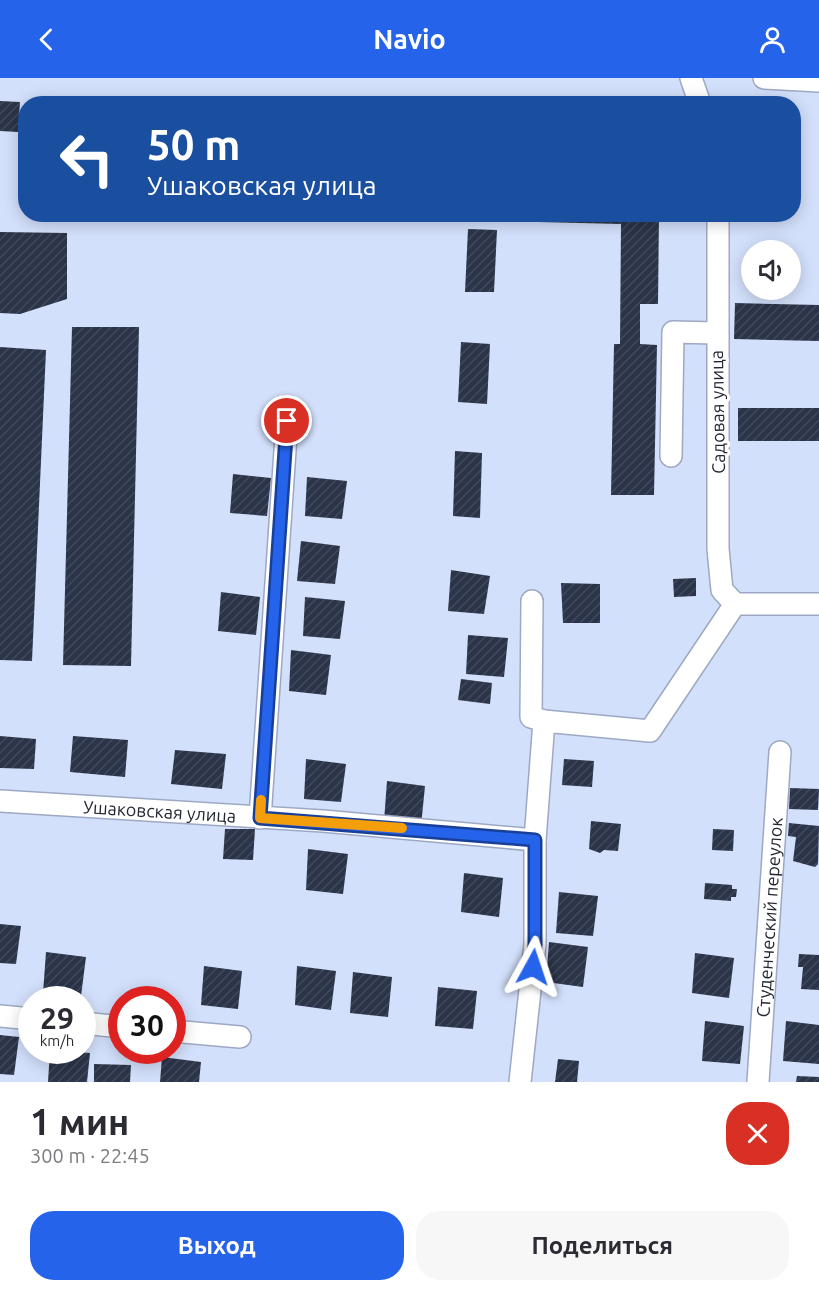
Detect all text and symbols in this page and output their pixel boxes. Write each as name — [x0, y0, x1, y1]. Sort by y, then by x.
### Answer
icon: back — [30, 23, 63, 56]
icon: person — [756, 23, 789, 56]
text: Navio — [373, 24, 446, 54]
icon: left — [48, 120, 126, 198]
text: 50 m — [147, 121, 241, 168]
text: Ушаковская улица — [147, 170, 377, 200]
map controls — [741, 240, 801, 300]
button: sound — [741, 240, 801, 300]
street label: Садовая улица — [706, 350, 728, 474]
pin — [261, 395, 312, 446]
icon: arrive — [270, 404, 303, 437]
street label: Ушаковская улица — [83, 796, 237, 826]
street label: Студенческий переулок — [752, 817, 786, 1018]
position arrow — [501, 935, 565, 999]
speed limit sign: 30 — [108, 986, 186, 1064]
text: 29 — [40, 1001, 74, 1035]
text: km/h — [40, 1032, 74, 1049]
text: 1 мин — [30, 1101, 129, 1142]
button: close — [726, 1102, 789, 1165]
text: 300 m · 22:45 — [30, 1144, 150, 1167]
button: Выход — [30, 1211, 404, 1280]
button: Поделиться — [416, 1211, 789, 1280]

